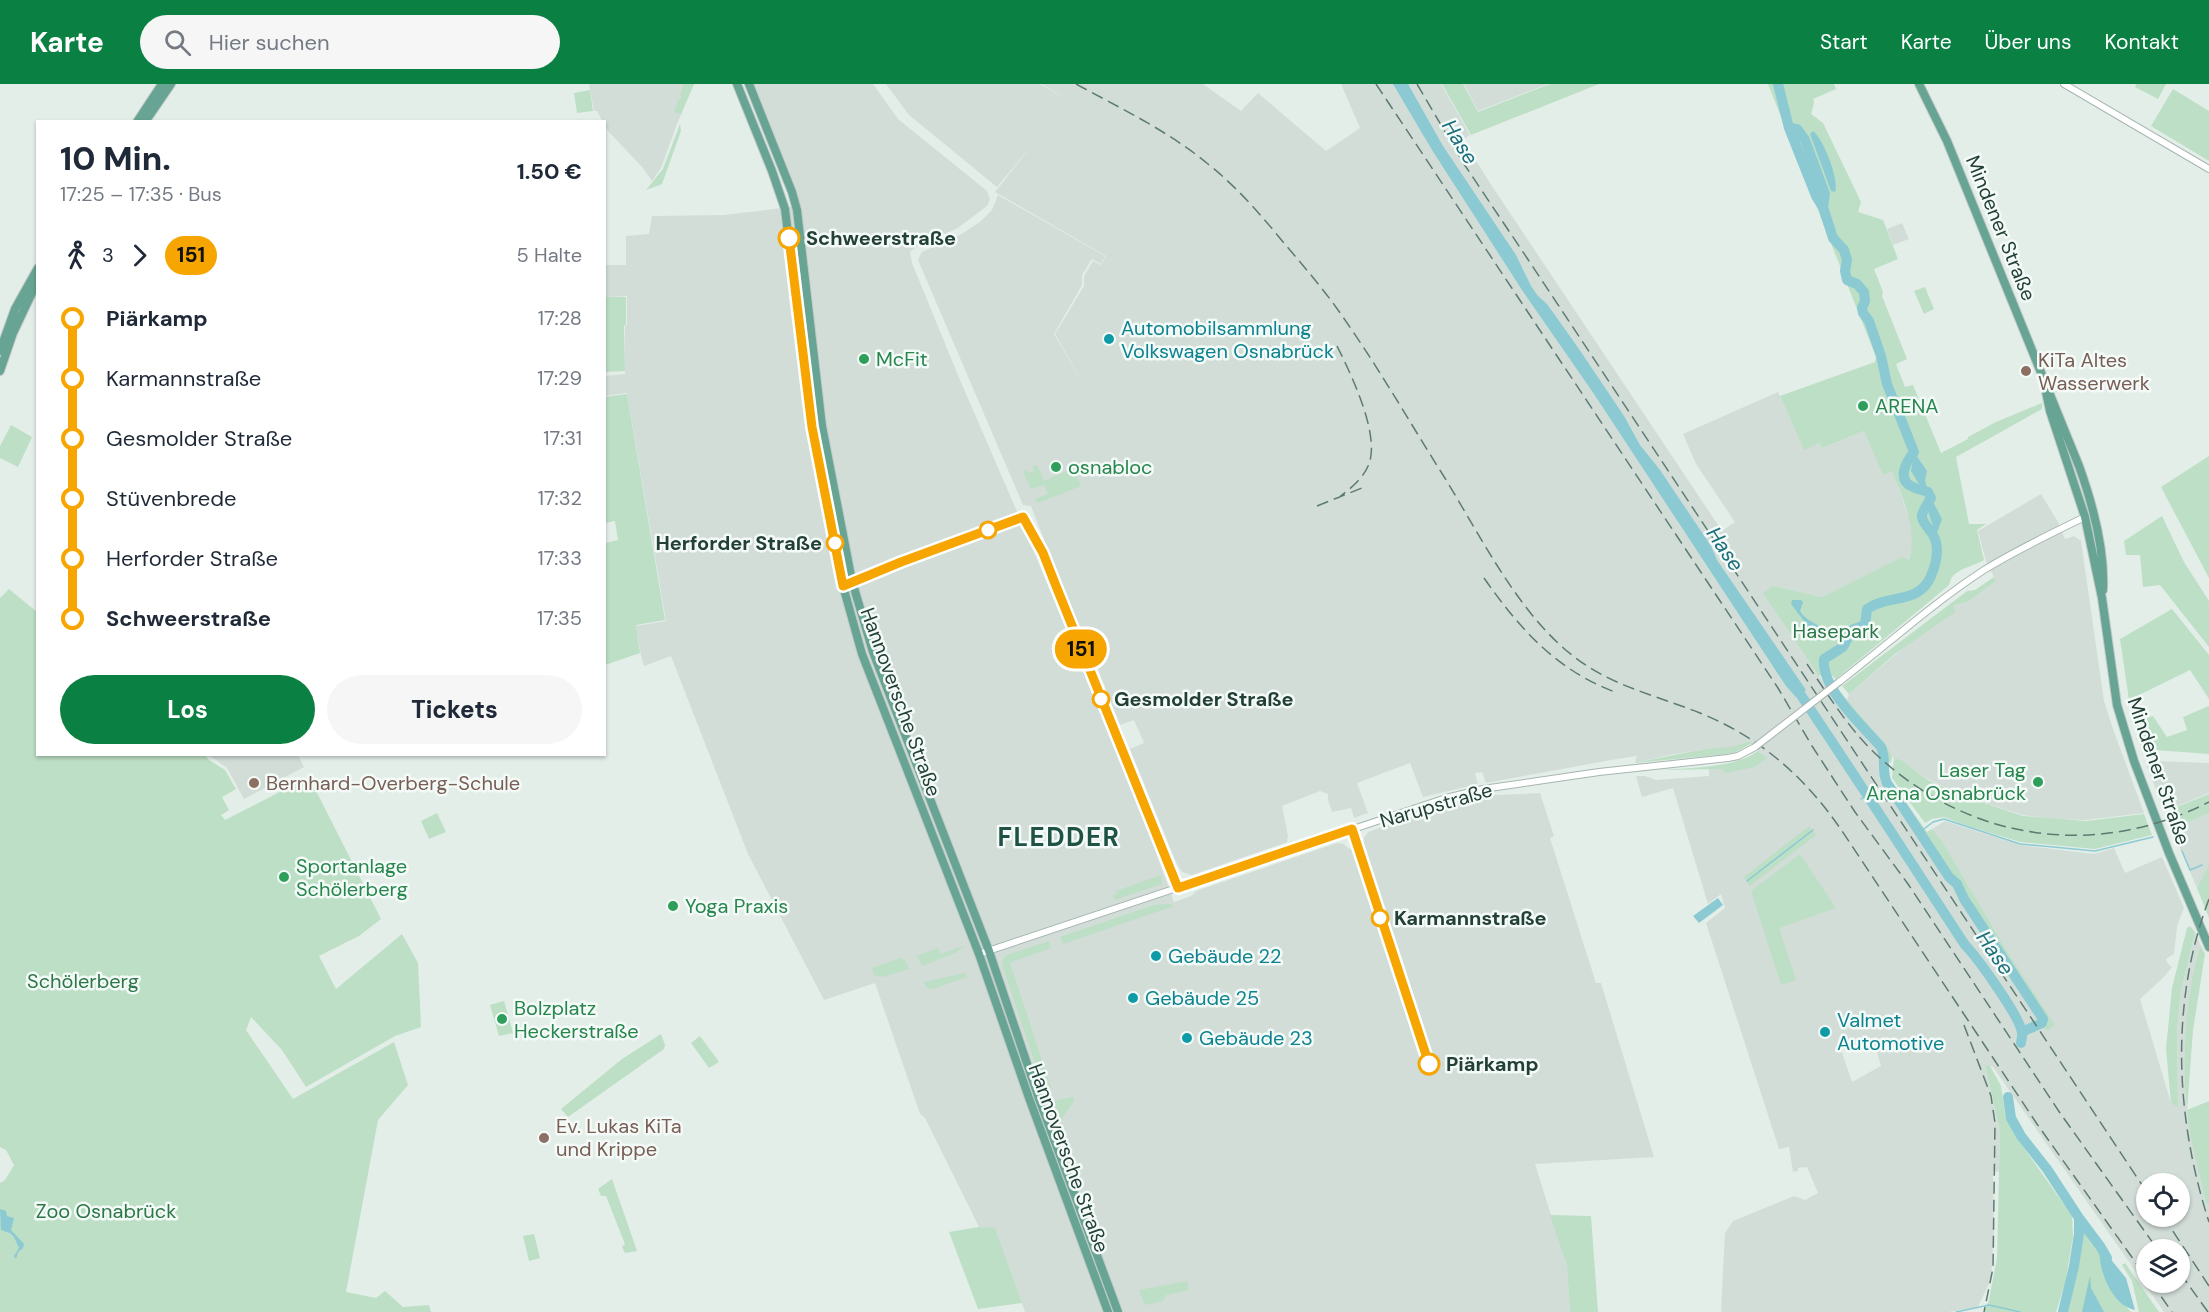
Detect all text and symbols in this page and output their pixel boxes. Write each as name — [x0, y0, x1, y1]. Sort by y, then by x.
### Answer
search box — [140, 15, 560, 69]
text: Karte — [30, 24, 104, 61]
icon: search — [161, 26, 194, 59]
text: Hier suchen — [209, 28, 330, 57]
text: Start — [1820, 28, 1868, 56]
text: Karte — [1901, 28, 1952, 56]
text: Über uns — [1985, 28, 2071, 56]
text: Kontakt — [2104, 28, 2179, 56]
water label: Hase — [1435, 114, 1485, 170]
text: 10 Min. — [60, 137, 171, 180]
street label: Mindener Straße — [1960, 151, 2042, 305]
text: 1.50 € — [517, 157, 582, 186]
text: 17:25 – 17:35 · Bus — [60, 181, 222, 207]
place label: Schweerstraße — [806, 225, 956, 251]
marker: Schweerstraße — [778, 227, 800, 249]
icon: walk — [60, 239, 93, 272]
icon: forward — [123, 239, 156, 272]
text: 151 — [177, 241, 205, 269]
text: 3 — [102, 242, 114, 268]
text: 5 Halte — [517, 242, 582, 268]
text: Piärkamp — [106, 304, 208, 333]
text: 17:28 — [538, 305, 582, 331]
place label: Automobilsammlung Volkswagen Osnabrück — [1121, 315, 1334, 364]
marker: Automobilsammlung Volkswagen Osnabrück — [1102, 332, 1116, 346]
place label: McFit — [876, 346, 928, 372]
place label: KiTa Altes Wasserwerk — [2038, 347, 2150, 396]
marker: McFit — [857, 352, 871, 366]
text: Karmannstraße — [106, 364, 261, 393]
marker: KiTa Altes Wasserwerk — [2019, 364, 2033, 378]
text: 17:29 — [537, 365, 582, 391]
place label: ARENA — [1875, 393, 1939, 419]
marker: ARENA — [1856, 399, 1870, 413]
text: Gesmolder Straße — [106, 424, 292, 453]
text: 17:31 — [543, 425, 582, 451]
place label: osnabloc — [1068, 454, 1153, 480]
marker: osnabloc — [1049, 460, 1063, 474]
text: Stüvenbrede — [106, 484, 236, 513]
text: 17:32 — [538, 485, 582, 511]
unlabelled marker — [979, 521, 997, 539]
water label: Hase — [1700, 521, 1750, 577]
place label: Herforder Straße — [655, 530, 822, 556]
marker: Herforder Straße — [826, 534, 844, 552]
text: Herforder Straße — [106, 544, 278, 573]
text: 17:33 — [537, 545, 582, 571]
text: Schweerstraße — [106, 604, 271, 633]
street label: Hannoversche Straße — [855, 604, 947, 800]
text: 17:35 — [537, 605, 582, 631]
park label: Hasepark — [1793, 618, 1879, 644]
line badge: 151 — [1046, 630, 1116, 668]
text: 151 — [1067, 635, 1095, 663]
button: Los — [60, 675, 315, 744]
button: Tickets — [327, 675, 582, 744]
place label: Gesmolder Straße — [1114, 686, 1293, 712]
marker: Gesmolder Straße — [1092, 690, 1110, 708]
street label: Mindener Straße — [2122, 694, 2196, 848]
place label: Laser Tag Arena Osnabrück — [1866, 757, 2026, 806]
place label: Bernhard-Overberg-Schule — [266, 770, 520, 796]
marker: Laser Tag Arena Osnabrück — [2031, 775, 2045, 789]
marker: Bernhard-Overberg-Schule — [247, 776, 261, 790]
street label: Narupstraße — [1377, 777, 1495, 833]
district label: FLEDDER — [998, 820, 1120, 854]
place label: Sportanlage Schölerberg — [296, 853, 408, 902]
marker: Sportanlage Schölerberg — [277, 870, 291, 884]
place label: Yoga Praxis — [685, 893, 788, 919]
marker: Yoga Praxis — [666, 899, 680, 913]
place label: Karmannstraße — [1394, 905, 1547, 931]
marker: Karmannstraße — [1371, 909, 1389, 927]
water label: Hase — [1970, 925, 2020, 981]
place label: Gebäude 22 — [1168, 943, 1282, 969]
marker: Gebäude 22 — [1149, 949, 1163, 963]
park label: Schölerberg — [27, 968, 139, 994]
place label: Gebäude 25 — [1145, 985, 1259, 1011]
marker: Gebäude 25 — [1126, 991, 1140, 1005]
place label: Bolzplatz Heckerstraße — [514, 995, 639, 1044]
place label: Valmet Automotive — [1837, 1007, 1944, 1056]
marker: Bolzplatz Heckerstraße — [495, 1012, 509, 1026]
place label: Gebäude 23 — [1199, 1025, 1313, 1051]
marker: Valmet Automotive — [1818, 1025, 1832, 1039]
marker: Gebäude 23 — [1180, 1031, 1194, 1045]
place label: Piärkamp — [1446, 1051, 1538, 1077]
marker: Piärkamp — [1418, 1053, 1440, 1075]
street label: Hannoversche Straße — [1023, 1060, 1115, 1256]
place label: Ev. Lukas KiTa und Krippe — [556, 1113, 682, 1162]
marker: Ev. Lukas KiTa und Krippe — [537, 1131, 551, 1145]
map controls — [2136, 1173, 2190, 1293]
button: locate — [2136, 1173, 2190, 1227]
park label: Zoo Osnabrück — [36, 1198, 176, 1224]
button: layers — [2136, 1239, 2190, 1293]

